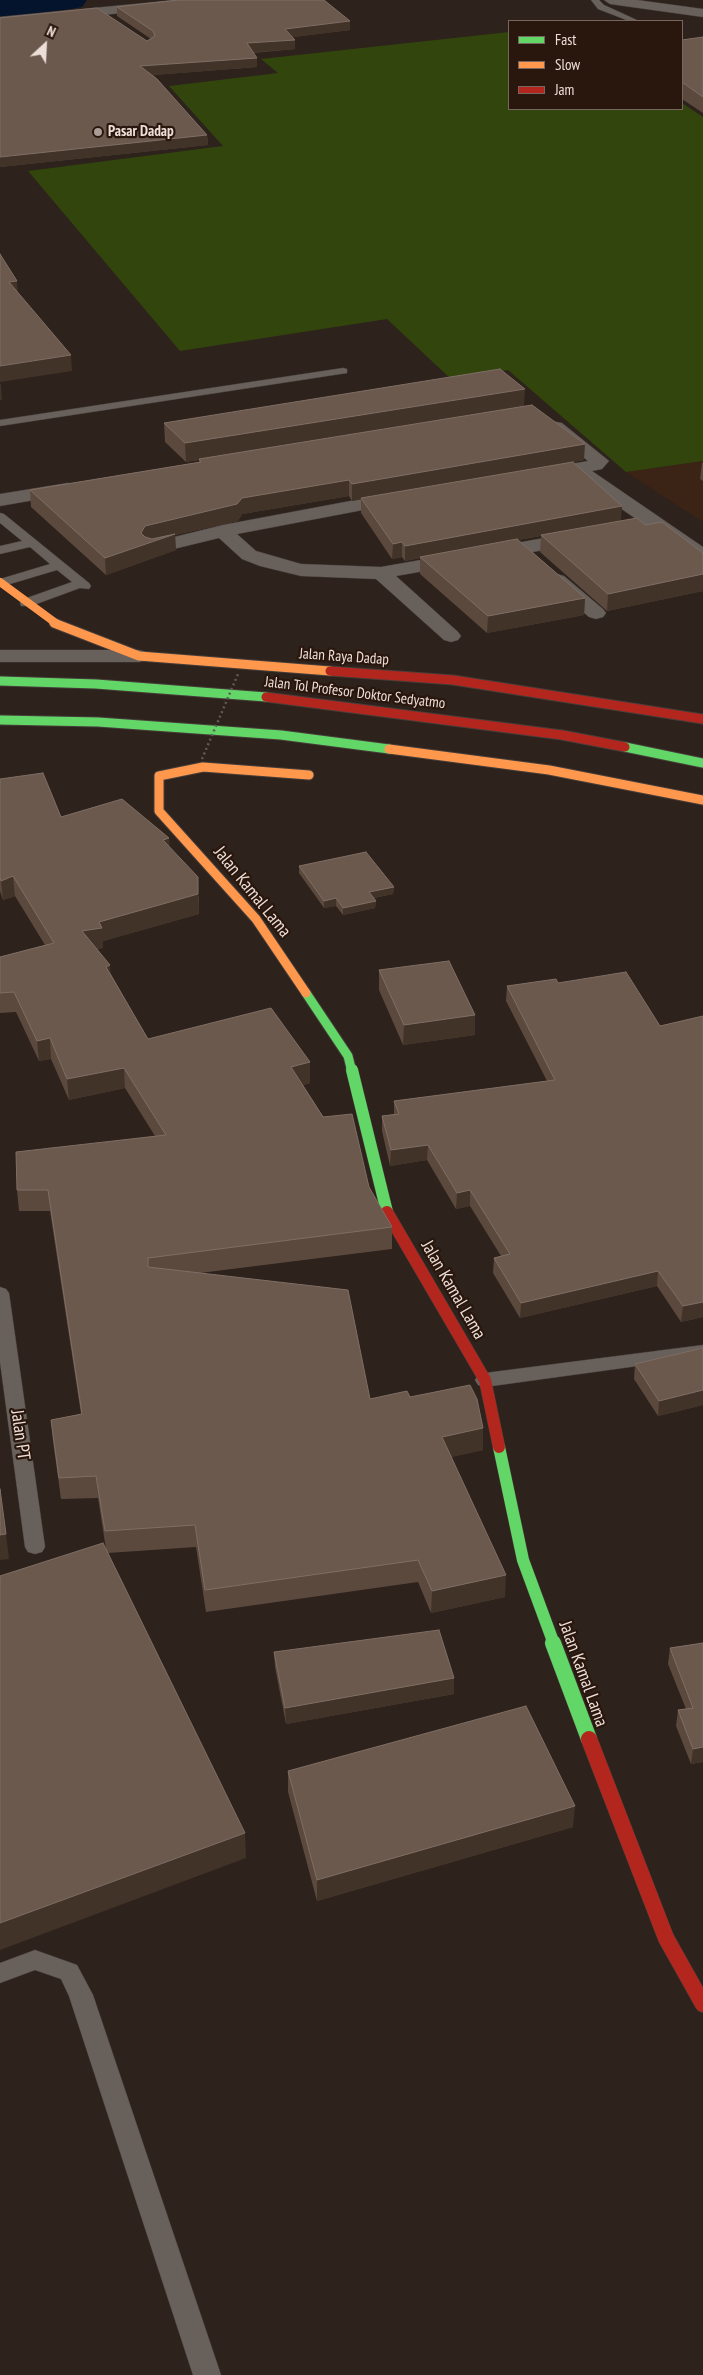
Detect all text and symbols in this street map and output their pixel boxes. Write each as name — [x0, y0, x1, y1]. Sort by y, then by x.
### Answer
north arrow — [20, 20, 70, 70]
legend — [508, 20, 683, 110]
text: N — [44, 22, 59, 41]
text: Fast — [555, 30, 576, 49]
text: Slow — [555, 55, 580, 74]
text: Jam — [555, 80, 574, 99]
place label: Pasar Dadap — [108, 123, 174, 141]
marker: Pasar Dadap — [92, 126, 104, 138]
street label: Jalan Raya Dadap — [299, 645, 389, 669]
street label: Jalan Tol Profesor Doktor Sedyatmo — [264, 673, 446, 713]
street label: Jalan Kamal Lama — [209, 842, 295, 942]
street label: Jalan Kamal Lama — [416, 1237, 490, 1343]
street label: Jalan PT — [6, 1408, 34, 1462]
street label: Jalan Kamal Lama — [554, 1618, 612, 1730]

